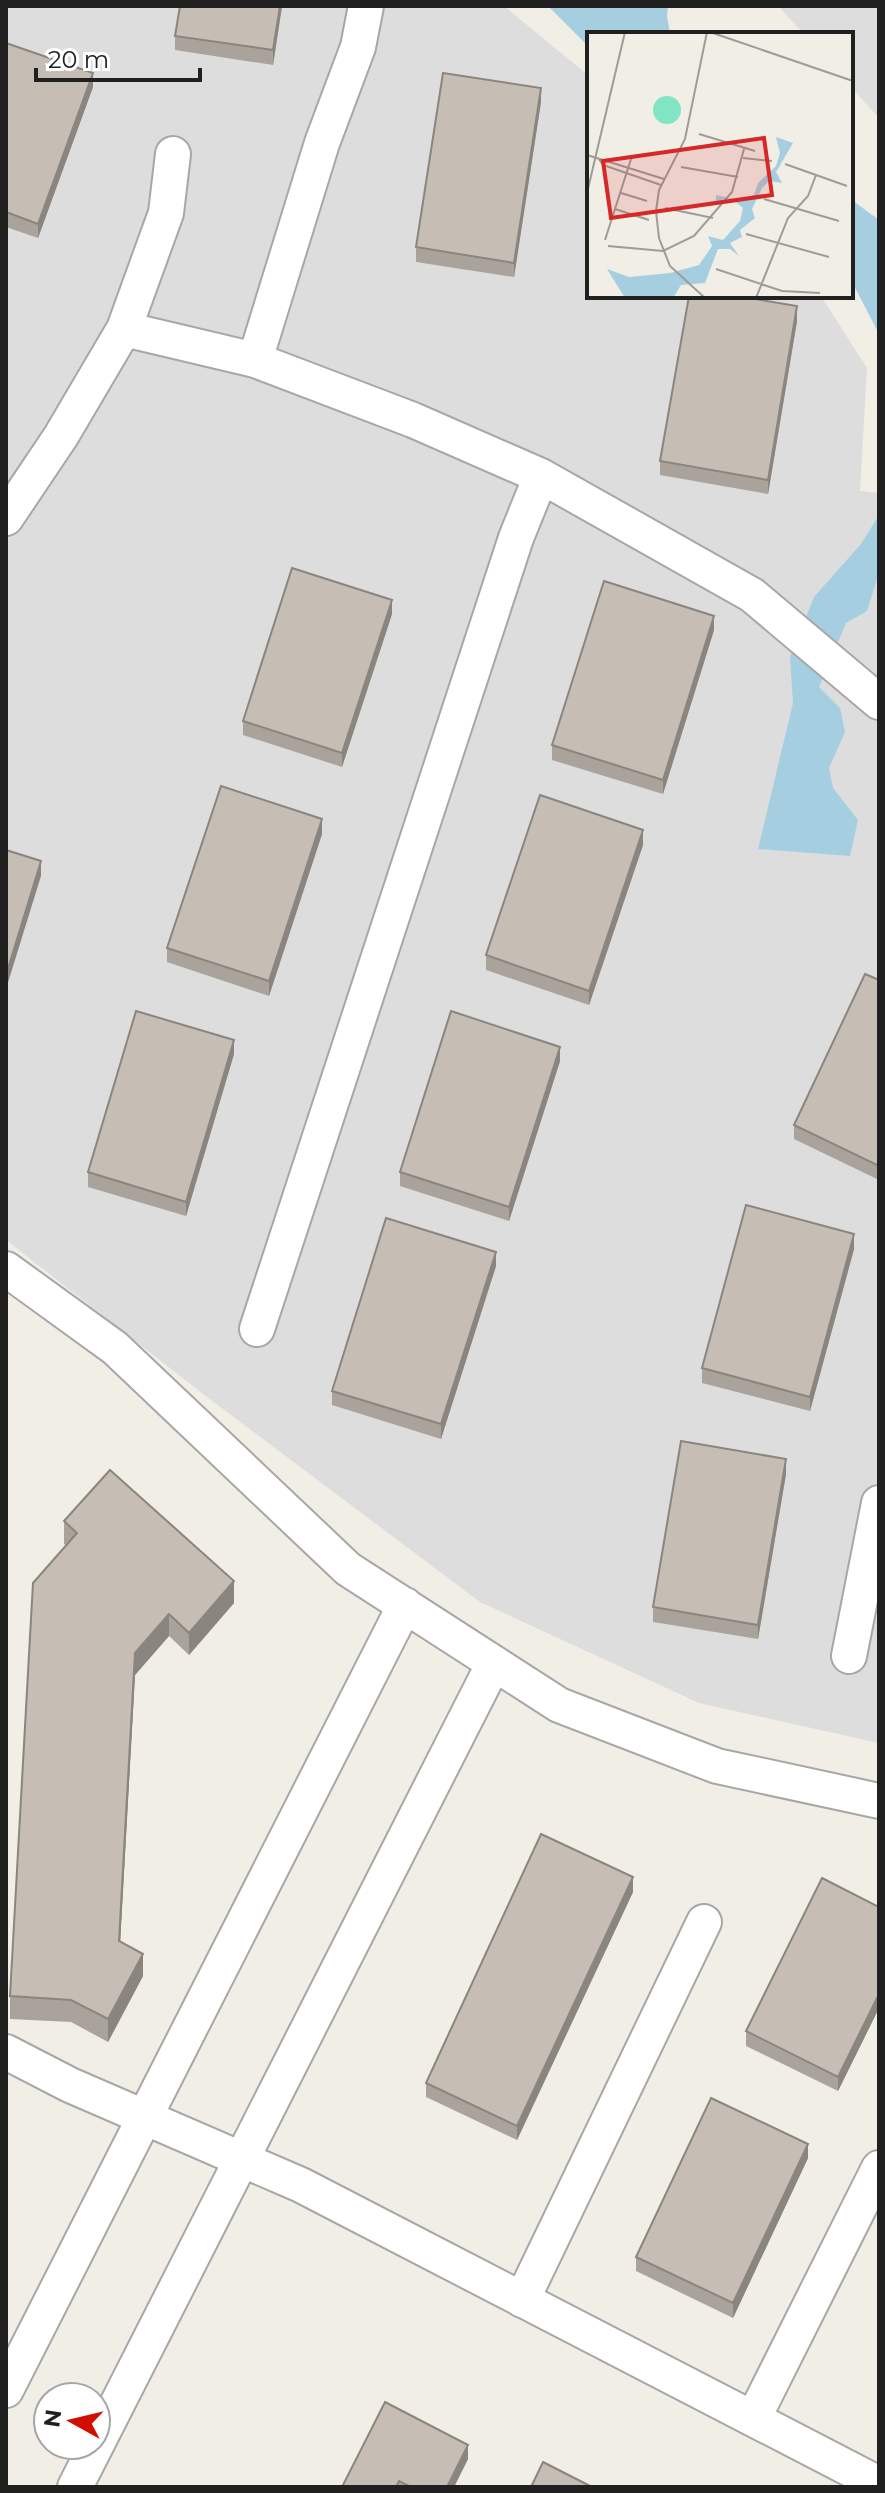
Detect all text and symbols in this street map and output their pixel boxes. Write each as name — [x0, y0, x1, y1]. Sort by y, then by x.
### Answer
scale bar — [36, 32, 200, 82]
inset map — [587, 32, 853, 298]
text: 20 m — [48, 45, 109, 74]
north arrow — [32, 2381, 112, 2461]
text: N — [38, 2408, 67, 2429]

